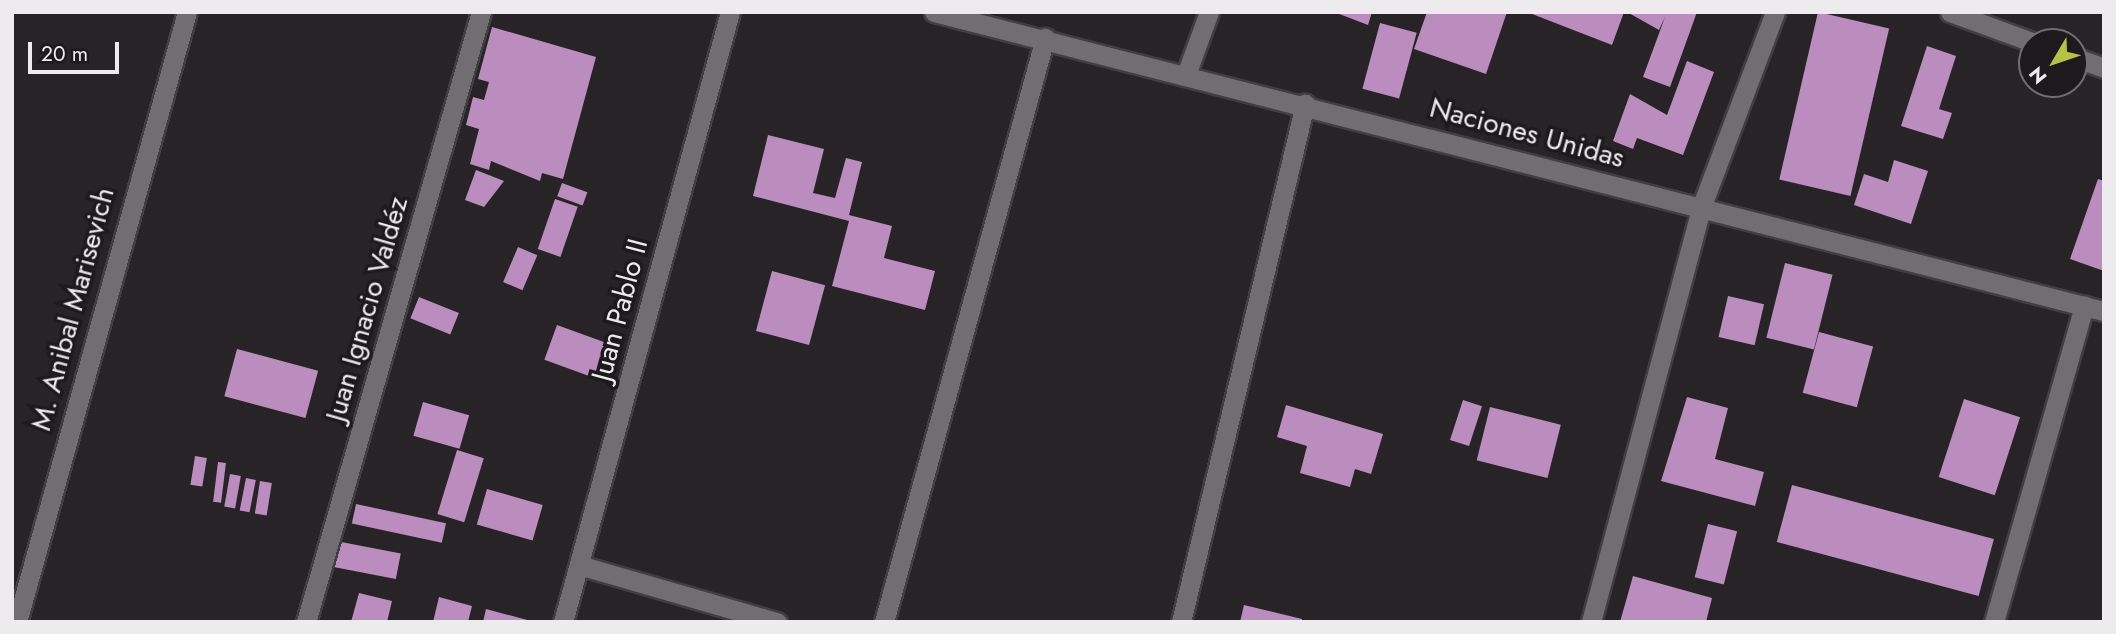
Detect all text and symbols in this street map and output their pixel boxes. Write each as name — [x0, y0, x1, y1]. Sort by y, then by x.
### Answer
scale bar — [32, 28, 122, 72]
north arrow — [2018, 28, 2088, 98]
text: 20 m — [41, 39, 88, 69]
text: N — [2023, 61, 2053, 90]
street label: Naciones Unidas — [1426, 91, 1628, 175]
street label: M. Anibal Marisevich — [24, 184, 122, 434]
street label: Juan Ignacio Valdéz — [319, 193, 415, 425]
street label: Juan Pablo II — [585, 235, 655, 385]

